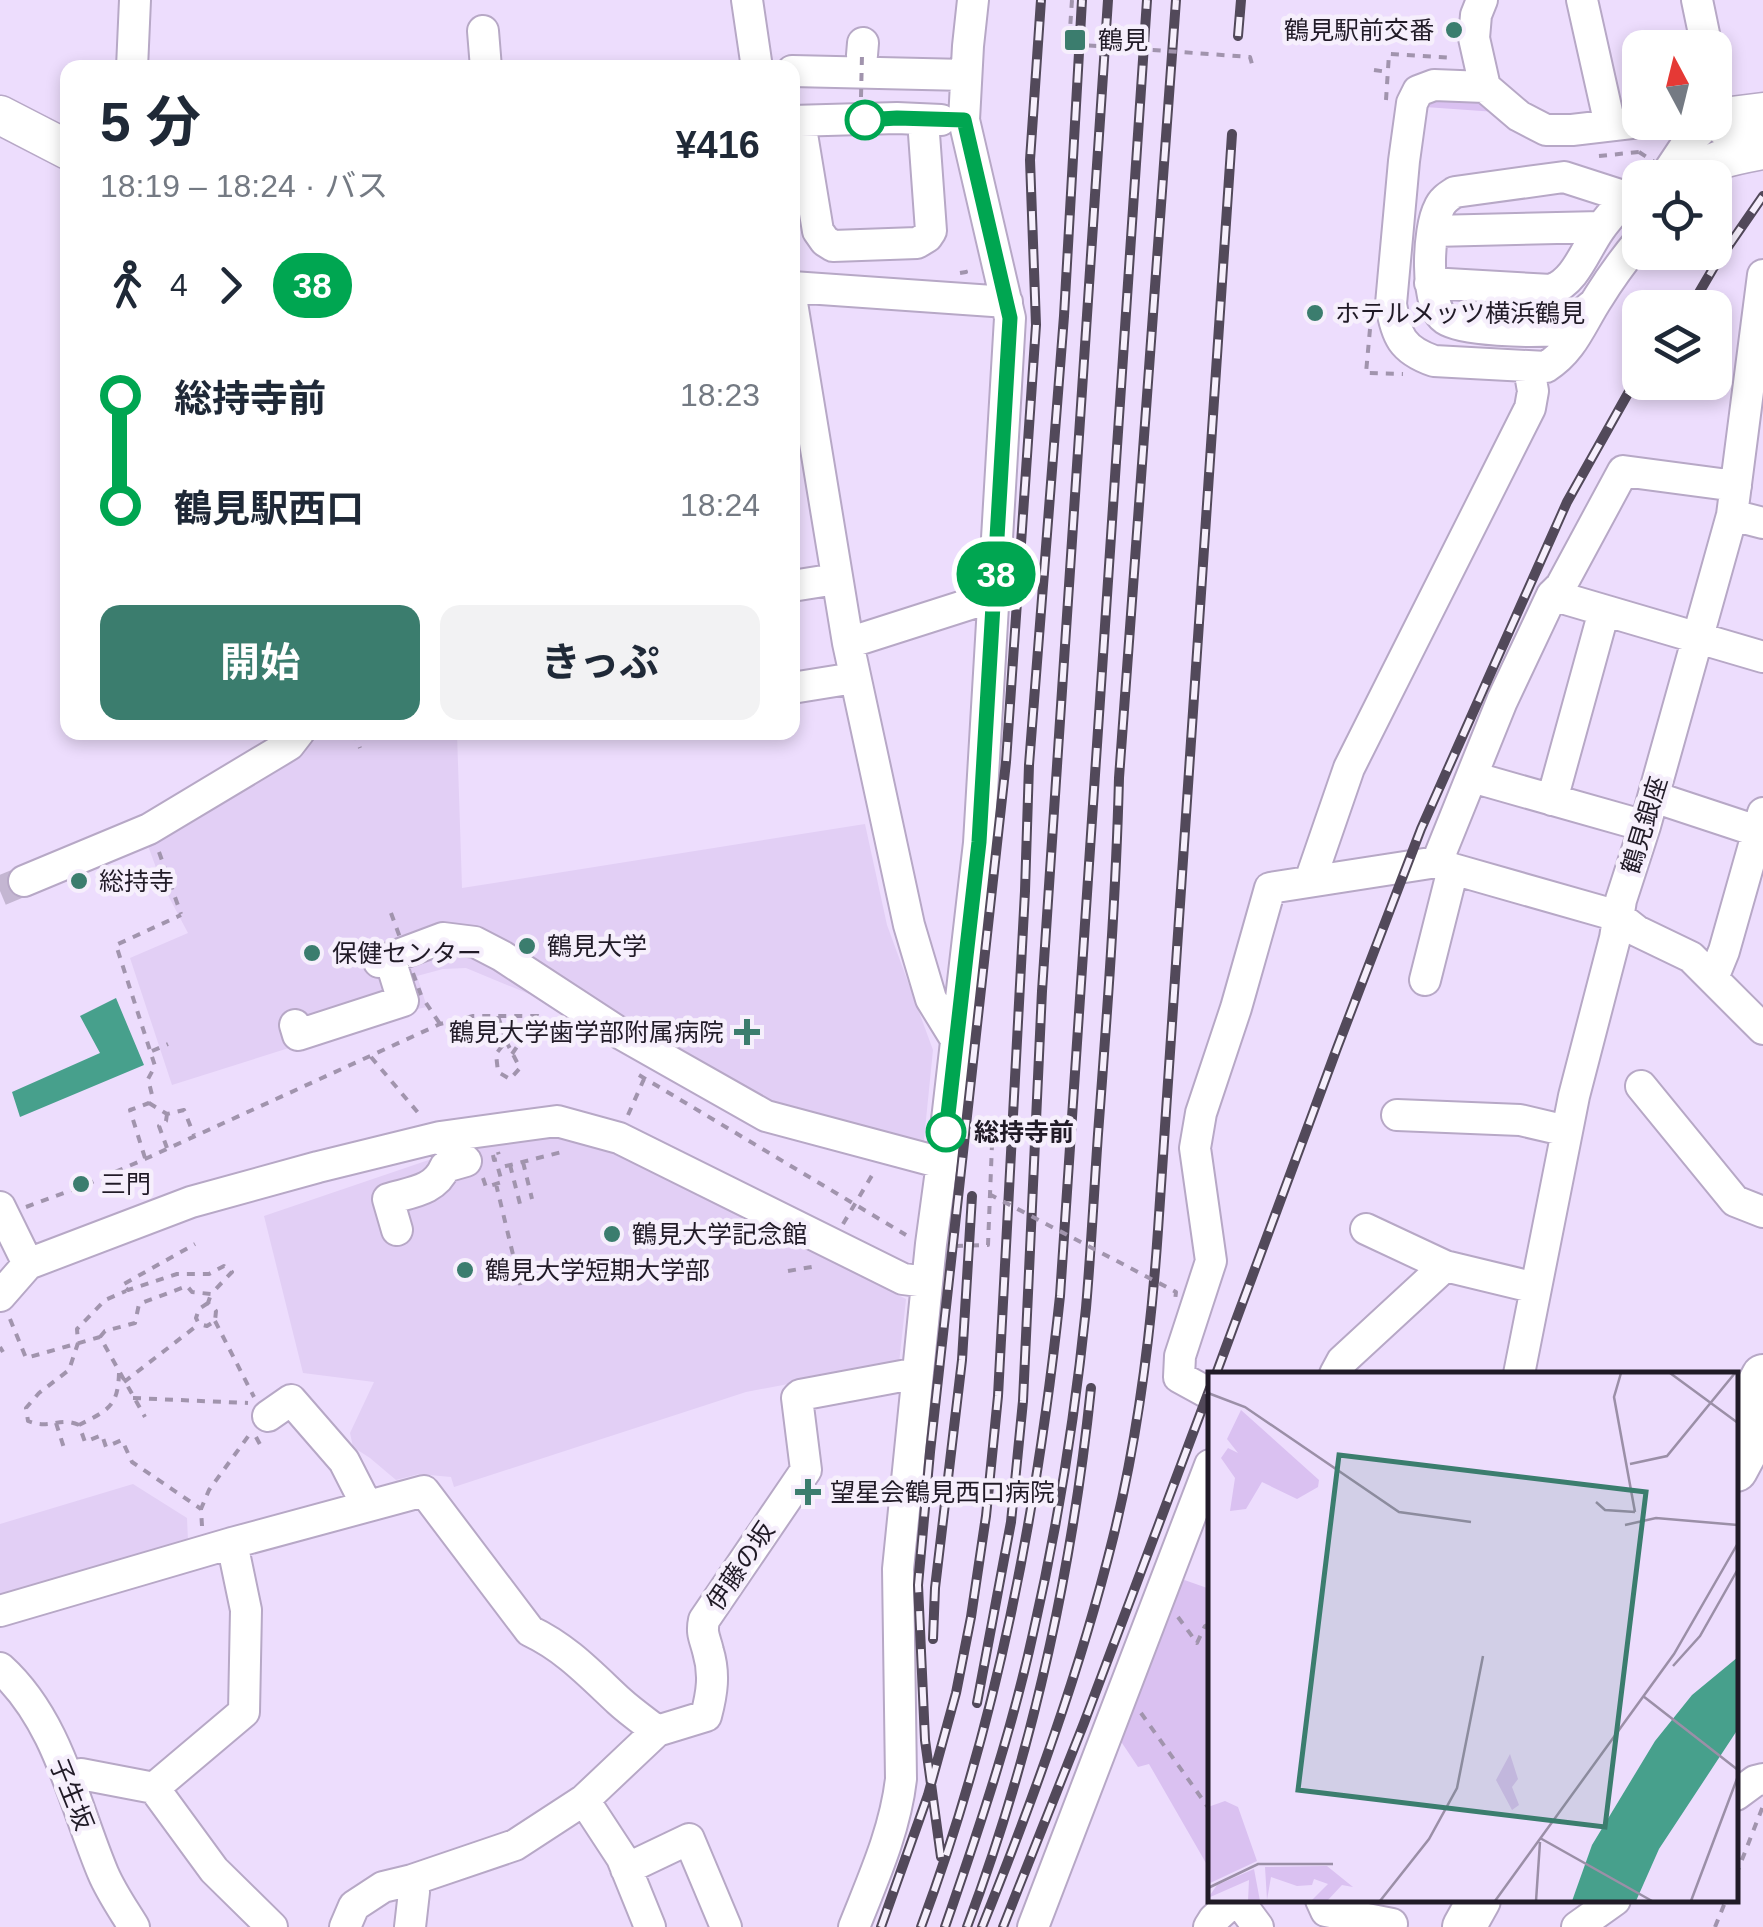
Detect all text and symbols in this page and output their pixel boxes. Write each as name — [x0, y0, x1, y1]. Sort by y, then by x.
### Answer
place label: 鶴見駅前交番 — [1284, 16, 1434, 44]
marker: 鶴見駅前交番 — [1443, 19, 1465, 41]
place label: 鶴見 — [1098, 26, 1148, 54]
marker: 鶴見 — [1062, 27, 1088, 53]
north arrow — [1622, 30, 1732, 140]
map controls — [1622, 30, 1732, 400]
text: 5 分 — [100, 91, 201, 153]
unlabelled marker — [846, 101, 884, 139]
text: ¥416 — [675, 124, 760, 166]
button: locate — [1622, 160, 1732, 270]
text: 18:19 – 18:24 · バス — [100, 168, 388, 204]
icon: walk — [100, 258, 155, 313]
icon: forward — [203, 258, 258, 313]
text: 38 — [293, 266, 332, 305]
text: 4 — [170, 267, 188, 303]
button: layers — [1622, 290, 1732, 400]
place label: ホテルメッツ横浜鶴見 — [1335, 299, 1585, 327]
marker: ホテルメッツ横浜鶴見 — [1304, 302, 1326, 324]
text: 18:23 — [680, 377, 760, 413]
text: 総持寺前 — [174, 378, 326, 420]
text: 18:24 — [680, 487, 760, 523]
text: 鶴見駅西口 — [174, 488, 364, 530]
line badge: 38 — [951, 542, 1041, 606]
text: 38 — [977, 555, 1015, 594]
button: 開始 — [100, 605, 420, 720]
button: きっぷ — [440, 605, 760, 720]
street label: 鶴見銀座 — [1616, 773, 1672, 877]
place label: 総持寺 — [99, 867, 174, 895]
marker: 総持寺 — [68, 870, 90, 892]
place label: 鶴見大学 — [547, 932, 647, 960]
marker: 鶴見大学 — [516, 935, 538, 957]
place label: 保健センター — [332, 939, 482, 967]
marker: 保健センター — [301, 942, 323, 964]
place label: 鶴見大学歯学部附属病院 — [449, 1018, 724, 1046]
marker: 鶴見大学歯学部附属病院 — [734, 1019, 760, 1045]
marker: 総持寺前 — [927, 1113, 965, 1151]
place label: 総持寺前 — [974, 1118, 1074, 1146]
place label: 三門 — [101, 1170, 151, 1198]
marker: 三門 — [70, 1173, 92, 1195]
place label: 鶴見大学記念館 — [632, 1220, 807, 1248]
marker: 鶴見大学記念館 — [601, 1223, 623, 1245]
place label: 鶴見大学短期大学部 — [485, 1256, 710, 1284]
marker: 鶴見大学短期大学部 — [454, 1259, 476, 1281]
inset map — [1208, 1372, 1738, 1902]
place label: 望星会鶴見西口病院 — [830, 1478, 1055, 1506]
marker: 望星会鶴見西口病院 — [795, 1479, 821, 1505]
street label: 伊藤の坂 — [700, 1517, 780, 1615]
street label: 子生坂 — [45, 1754, 99, 1834]

